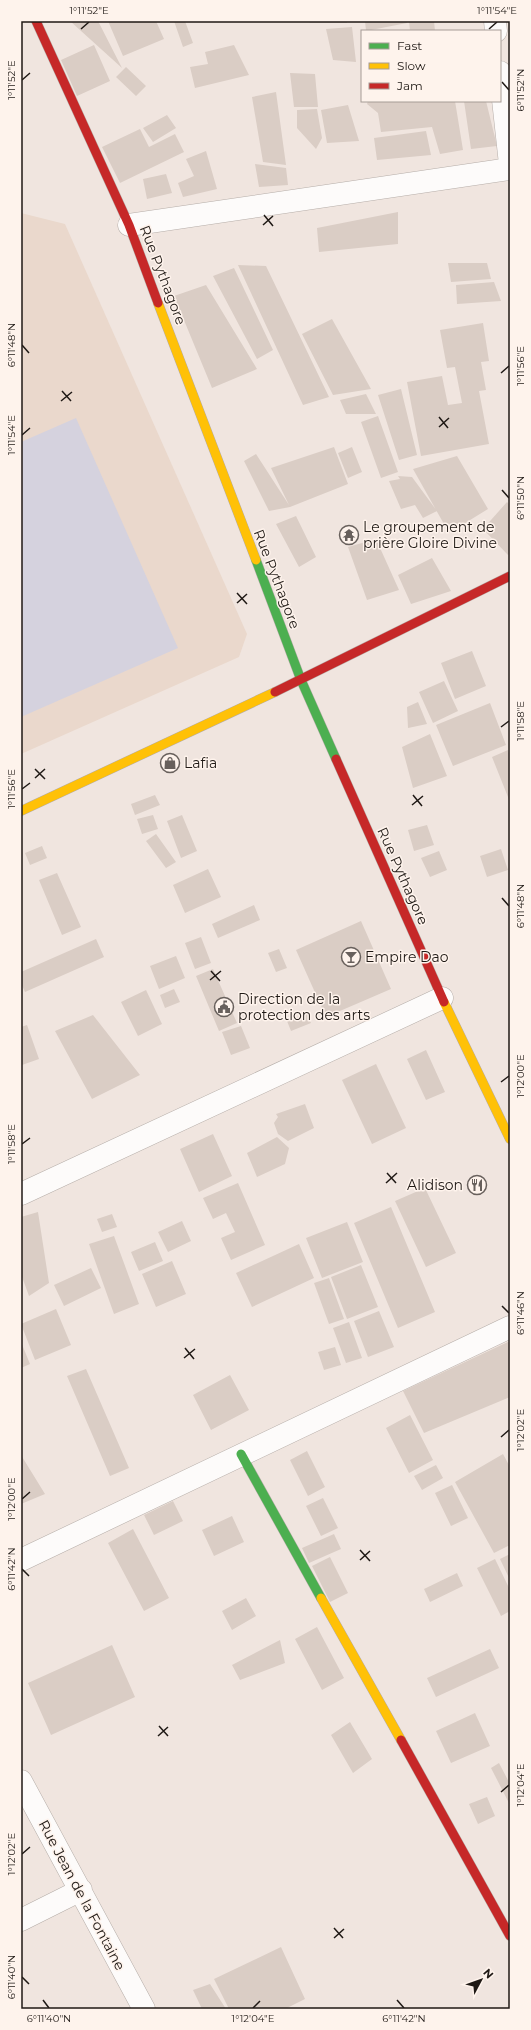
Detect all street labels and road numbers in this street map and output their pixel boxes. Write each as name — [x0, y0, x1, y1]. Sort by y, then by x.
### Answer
street label: Rue Pythagore — [136, 223, 190, 327]
street label: Rue Pythagore — [250, 527, 304, 631]
street label: Rue Pythagore — [373, 824, 433, 928]
street label: Rue Jean de la Fontaine — [35, 1817, 129, 1973]

